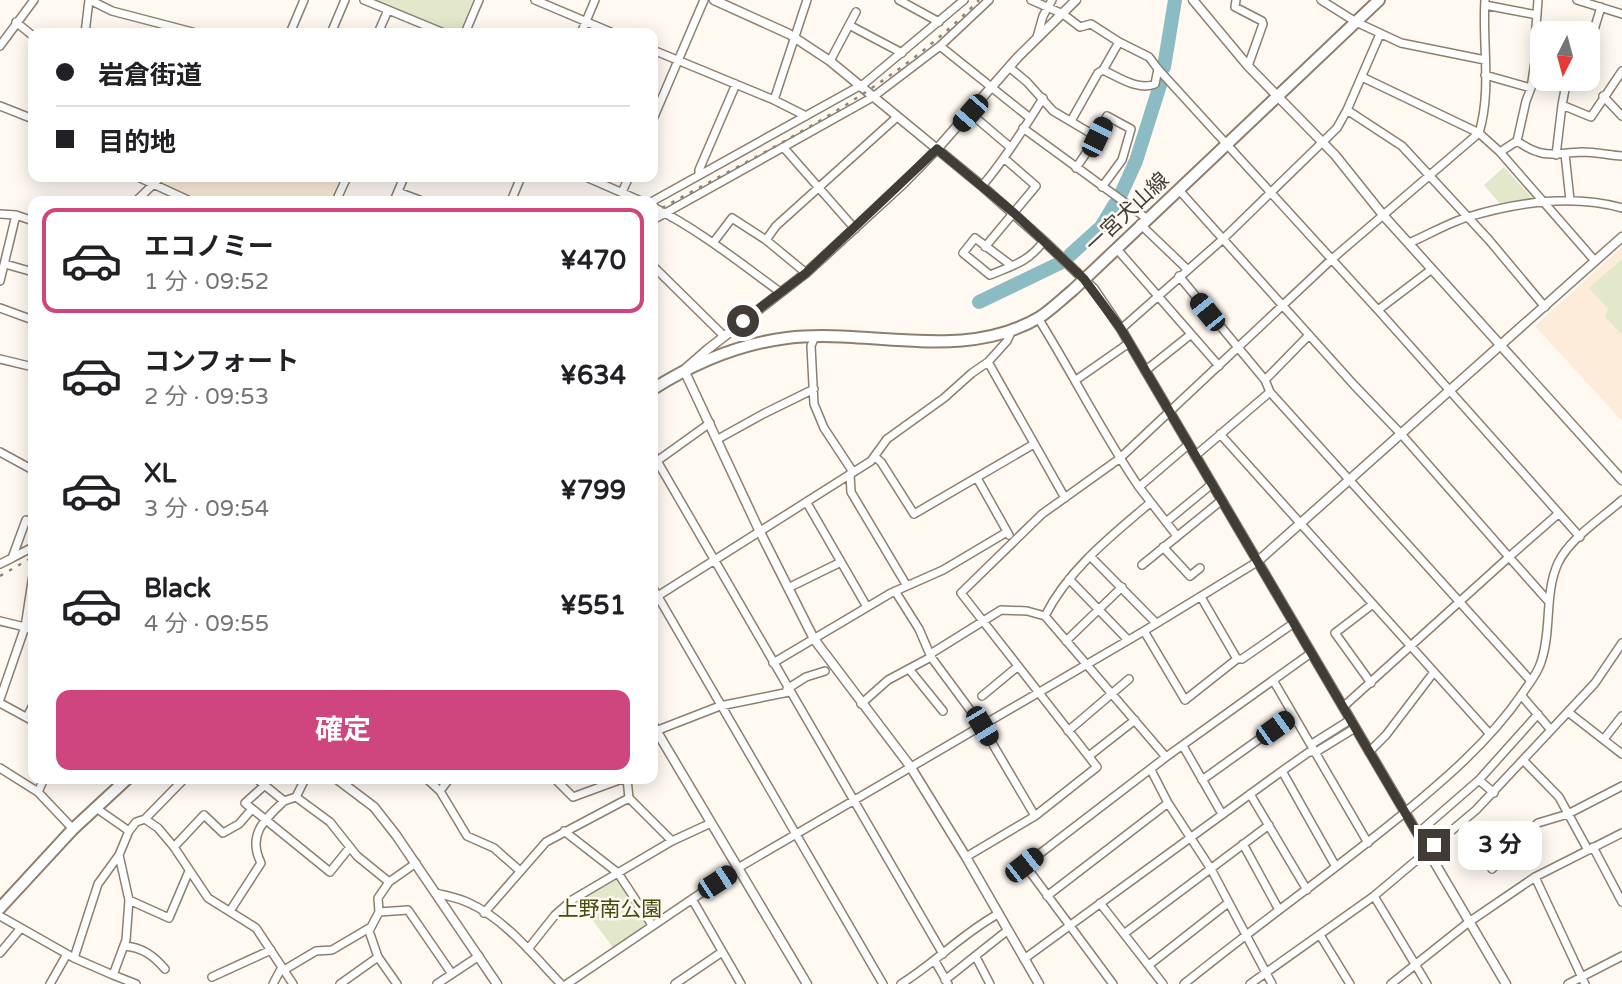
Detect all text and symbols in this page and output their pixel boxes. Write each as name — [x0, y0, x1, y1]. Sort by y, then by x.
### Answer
north arrow — [1530, 21, 1600, 91]
map controls — [1530, 21, 1600, 91]
text: 岩倉街道 — [98, 60, 202, 91]
car — [949, 90, 992, 136]
car — [1079, 114, 1116, 160]
text: 目的地 — [98, 127, 176, 158]
street label: 一宮犬山線 — [1080, 167, 1174, 257]
icon: car — [60, 229, 123, 292]
text: エコノミー — [144, 231, 274, 262]
text: ¥470 — [560, 245, 626, 276]
text: 1 分 · 09:52 — [144, 268, 269, 296]
car — [1186, 289, 1229, 335]
route start — [727, 305, 759, 337]
icon: car — [60, 344, 123, 407]
text: コンフォート — [144, 346, 299, 377]
text: ¥634 — [560, 360, 626, 391]
text: 2 分 · 09:53 — [144, 383, 269, 411]
text: XL — [144, 458, 176, 489]
icon: car — [60, 459, 123, 522]
text: ¥799 — [560, 475, 626, 506]
text: 3 分 · 09:54 — [144, 495, 269, 523]
text: Black — [144, 573, 211, 604]
icon: car — [60, 574, 123, 637]
text: ¥551 — [560, 590, 626, 621]
text: 4 分 · 09:55 — [144, 610, 269, 638]
button: 確定 — [56, 690, 630, 770]
car — [963, 703, 1002, 749]
car — [1252, 707, 1299, 749]
callout: 3 分 — [1458, 820, 1542, 870]
route end — [1418, 829, 1450, 861]
text: 3 分 — [1478, 831, 1522, 859]
car — [1001, 844, 1048, 886]
car — [694, 862, 741, 902]
park label: 上野南公園 — [558, 897, 663, 922]

